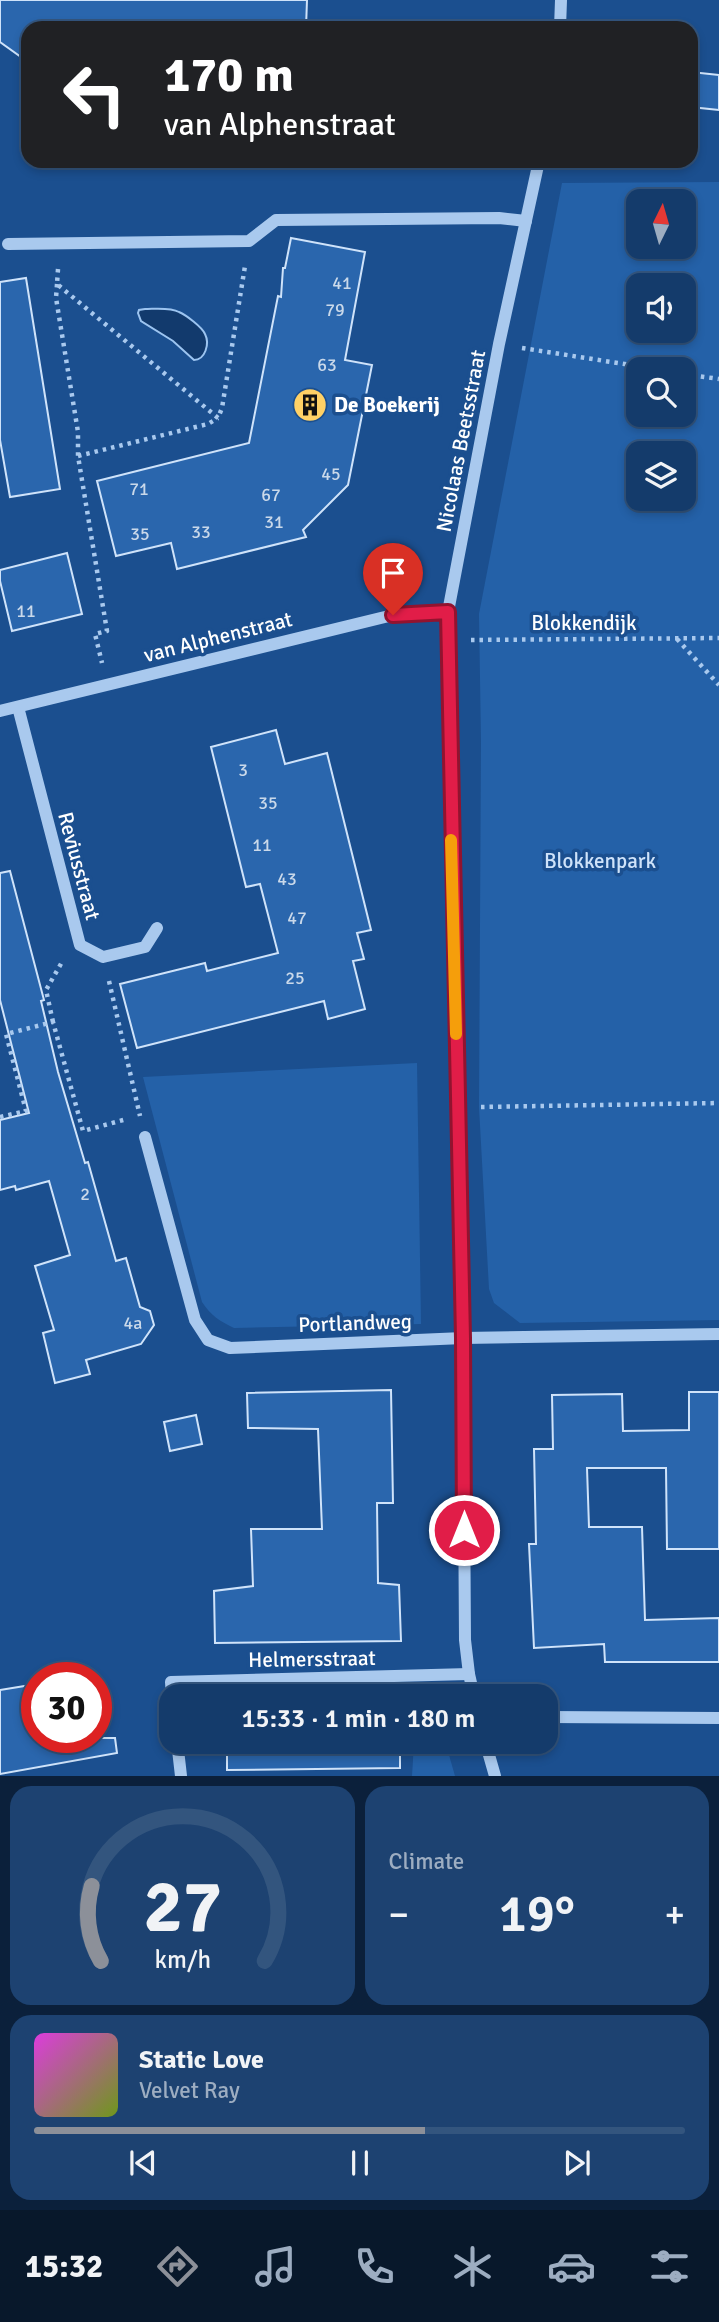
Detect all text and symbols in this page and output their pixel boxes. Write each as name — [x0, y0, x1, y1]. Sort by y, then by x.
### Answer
text: 170 m — [164, 45, 294, 105]
icon: left — [49, 49, 140, 140]
text: van Alphenstraat — [164, 105, 396, 144]
north arrow — [626, 189, 696, 259]
map controls — [626, 189, 696, 511]
house number: 41 — [332, 272, 352, 294]
button: sound — [626, 273, 696, 343]
house number: 79 — [325, 299, 345, 321]
street label: Nicolaas Beetsstraat — [431, 348, 491, 534]
house number: 63 — [317, 354, 337, 376]
button: search — [626, 357, 696, 427]
building icon: De Boekerij — [291, 386, 329, 424]
place label: De Boekerij — [334, 392, 440, 418]
button: layers — [626, 441, 696, 511]
house number: 45 — [321, 463, 341, 485]
house number: 71 — [129, 478, 149, 500]
house number: 67 — [261, 484, 281, 506]
house number: 31 — [264, 511, 284, 533]
house number: 33 — [191, 521, 211, 543]
house number: 35 — [130, 523, 150, 545]
pin — [363, 543, 423, 615]
icon: arrive — [374, 554, 412, 592]
house number: 11 — [16, 600, 36, 622]
street label: van Alphenstraat — [141, 606, 295, 668]
street label: Blokkendijk — [531, 610, 637, 636]
house number: 3 — [238, 759, 248, 781]
house number: 35 — [258, 792, 278, 814]
street label: Reviusstraat — [52, 809, 106, 923]
house number: 11 — [252, 834, 272, 856]
park label: Blokkenpark — [544, 848, 657, 874]
house number: 43 — [277, 868, 297, 890]
house number: 47 — [287, 907, 307, 929]
house number: 25 — [285, 967, 305, 989]
house number: 2 — [80, 1183, 90, 1205]
street label: Portlandweg — [298, 1308, 412, 1338]
house number: 4a — [124, 1312, 142, 1334]
position arrow — [427, 1493, 501, 1567]
street label: Helmersstraat — [248, 1645, 376, 1673]
speed limit sign: 30 — [21, 1662, 112, 1753]
text: 15:33 · 1 min · 180 m — [242, 1703, 475, 1735]
text: Climate — [389, 1847, 464, 1876]
text: 27 — [143, 1864, 222, 1953]
text: 19° — [499, 1882, 575, 1946]
text: − — [389, 1891, 409, 1938]
text: + — [664, 1891, 685, 1938]
text: km/h — [154, 1944, 211, 1975]
text: Static Love — [139, 2044, 264, 2076]
text: Velvet Ray — [139, 2076, 240, 2105]
icon: previous — [124, 2144, 162, 2182]
icon: pause — [341, 2144, 379, 2182]
icon: next — [558, 2144, 596, 2182]
icon: directions — [153, 2242, 202, 2291]
icon: music — [251, 2242, 300, 2291]
icon: phone — [350, 2242, 399, 2291]
icon: climate — [448, 2242, 497, 2291]
icon: car — [547, 2242, 596, 2291]
icon: filters — [645, 2242, 694, 2291]
text: 15:32 — [25, 2247, 103, 2286]

